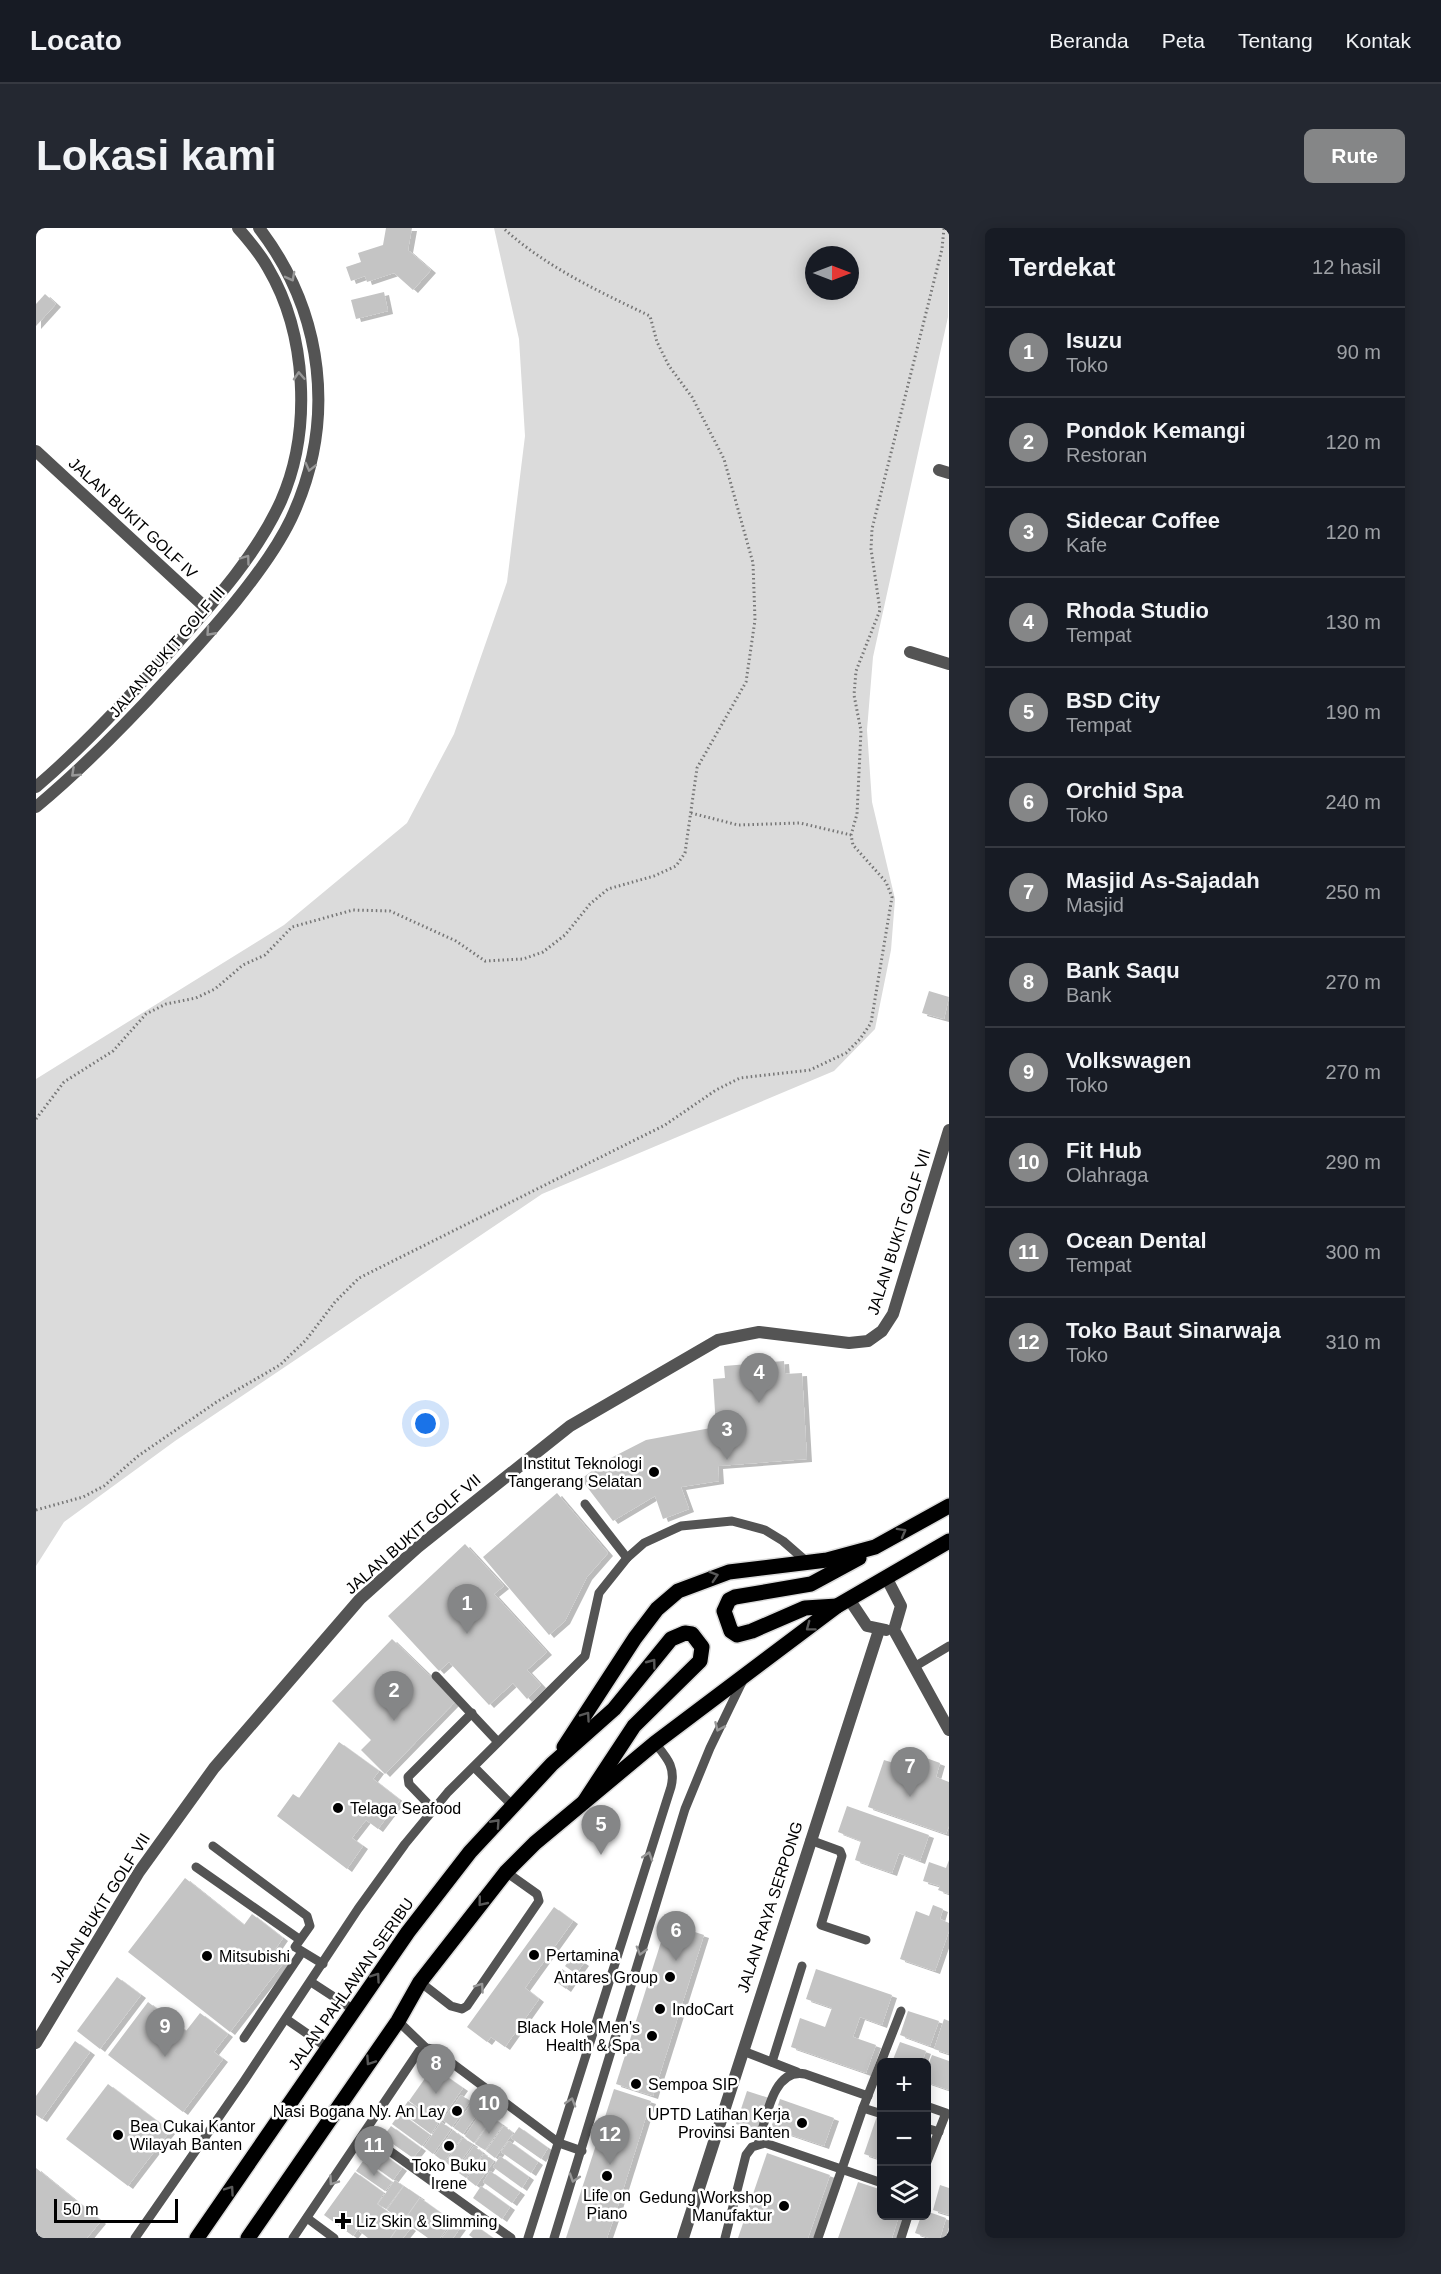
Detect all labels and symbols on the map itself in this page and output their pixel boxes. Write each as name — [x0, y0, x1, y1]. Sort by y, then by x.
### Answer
north arrow — [805, 246, 859, 300]
one-way arrow — [284, 271, 295, 281]
one-way arrow — [292, 372, 305, 381]
street label: JALAN BUKIT GOLF IV — [66, 454, 201, 582]
one-way arrow — [304, 462, 317, 472]
one-way arrow — [239, 555, 250, 566]
street label: JALAN BUKIT GOLF III — [106, 583, 228, 721]
one-way arrow — [206, 625, 217, 636]
one-way arrow — [71, 766, 81, 777]
street label: JALAN BUKIT GOLF VII — [864, 1147, 934, 1317]
pin: 4 — [740, 1354, 778, 1403]
your location — [411, 1409, 440, 1438]
pin: 3 — [708, 1410, 746, 1460]
place label: Institut Teknologi Tangerang Selatan — [508, 1455, 642, 1490]
marker: Institut Teknologi Tangerang Selatan — [647, 1465, 661, 1479]
street label: JALAN BUKIT GOLF VII — [342, 1471, 484, 1597]
one-way arrow — [896, 1528, 906, 1540]
one-way arrow — [708, 1571, 719, 1583]
pin: 1 — [448, 1584, 486, 1634]
one-way arrow — [806, 1619, 817, 1630]
one-way arrow — [645, 1659, 656, 1670]
pin: 2 — [374, 1672, 414, 1721]
one-way arrow — [579, 1712, 590, 1723]
one-way arrow — [714, 1721, 726, 1732]
pin: 7 — [890, 1748, 930, 1797]
place label: Telaga Seafood — [350, 1800, 461, 1817]
marker: Telaga Seafood — [331, 1801, 345, 1815]
pin: 5 — [582, 1806, 620, 1855]
street label: JALAN RAYA SERPONG — [734, 1819, 806, 1995]
one-way arrow — [489, 1820, 500, 1830]
street label: JALAN BUKIT GOLF VII — [47, 1830, 153, 1986]
one-way arrow — [641, 1851, 653, 1862]
street label: JALAN PAHLAWAN SERIBU — [285, 1895, 417, 2073]
one-way arrow — [478, 1895, 489, 1906]
pin: 6 — [656, 1912, 696, 1961]
one-way arrow — [636, 1945, 648, 1956]
place label: Pertamina — [546, 1947, 619, 1964]
place label: Mitsubishi — [219, 1948, 290, 1965]
marker: Pertamina — [527, 1948, 541, 1962]
marker: Mitsubishi — [200, 1949, 214, 1963]
place label: Antares Group — [554, 1969, 658, 1986]
marker: Antares Group — [663, 1970, 677, 1984]
one-way arrow — [369, 1973, 380, 1984]
one-way arrow — [473, 1983, 484, 1994]
place label: IndoCart — [672, 2001, 734, 2018]
marker: IndoCart — [653, 2002, 667, 2016]
pin: 9 — [146, 2008, 184, 2057]
place label: Black Hole Men's Health & Spa — [517, 2019, 640, 2054]
marker: Black Hole Men's Health & Spa — [645, 2029, 659, 2043]
pin: 8 — [416, 2044, 456, 2094]
one-way arrow — [366, 2054, 377, 2065]
place label: Sempoa SIP — [648, 2076, 738, 2093]
marker: Sempoa SIP — [629, 2077, 643, 2091]
pin: 10 — [470, 2084, 508, 2134]
one-way arrow — [564, 2097, 576, 2108]
place label: Nasi Bogana Ny. An Lay — [273, 2103, 445, 2120]
marker: Nasi Bogana Ny. An Lay — [450, 2104, 464, 2118]
place label: UPTD Latihan Kerja Provinsi Banten — [648, 2106, 790, 2141]
pin: 12 — [590, 2116, 630, 2165]
marker: UPTD Latihan Kerja Provinsi Banten — [795, 2116, 809, 2130]
place label: Bea Cukai Kantor Wilayah Banten — [130, 2118, 256, 2153]
pin: 11 — [354, 2126, 394, 2176]
marker: Bea Cukai Kantor Wilayah Banten — [111, 2128, 125, 2142]
marker: Toko Buku Irene — [442, 2139, 456, 2153]
place label: Toko Buku Irene — [412, 2157, 486, 2192]
marker: Life on Piano — [600, 2169, 614, 2183]
one-way arrow — [568, 2172, 581, 2183]
one-way arrow — [329, 2174, 340, 2185]
one-way arrow — [223, 2185, 234, 2196]
place label: Life on Piano — [583, 2187, 631, 2222]
place label: Gedung Workshop Manufaktur — [639, 2189, 773, 2224]
scale bar — [54, 2196, 178, 2224]
marker: Gedung Workshop Manufaktur — [777, 2199, 791, 2213]
marker: Liz Skin & Slimming — [334, 2212, 352, 2230]
place label: Liz Skin & Slimming — [356, 2213, 497, 2230]

